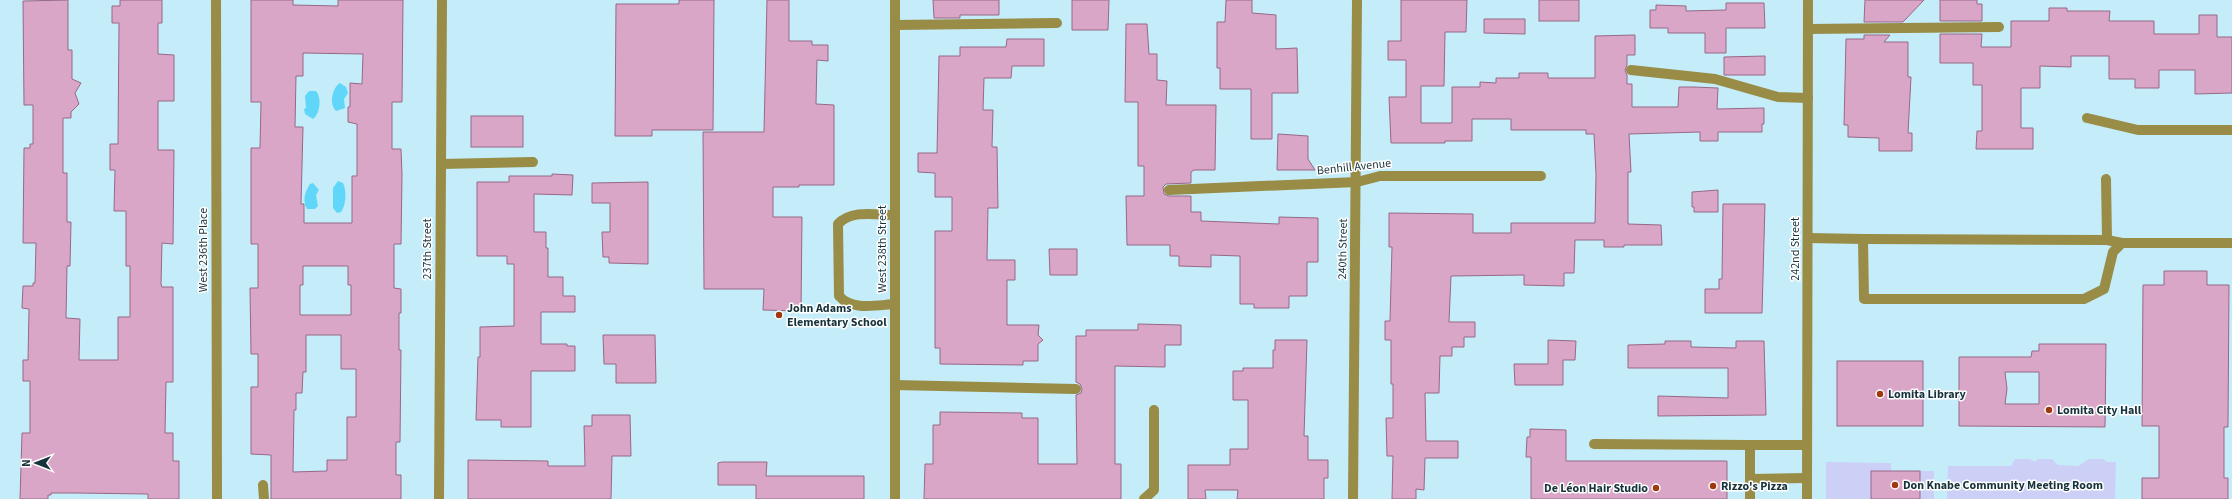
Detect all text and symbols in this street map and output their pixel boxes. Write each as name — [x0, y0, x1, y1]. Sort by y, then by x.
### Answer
street label: Benhill Avenue — [1316, 155, 1392, 179]
street label: West 238th Street — [874, 205, 891, 293]
street label: West 236th Place — [195, 208, 212, 292]
street label: 242nd Street — [1787, 217, 1804, 281]
street label: 240th Street — [1334, 218, 1352, 280]
street label: 237th Street — [419, 219, 436, 279]
place label: John Adams Elementary School — [787, 300, 887, 331]
marker: John Adams Elementary School — [774, 310, 784, 320]
place label: Lomita Library — [1888, 386, 1966, 403]
marker: Lomita Library — [1875, 389, 1885, 399]
place label: Lomita City Hall — [2057, 402, 2142, 419]
marker: Lomita City Hall — [2044, 405, 2054, 415]
north arrow — [16, 443, 56, 483]
text: N — [19, 459, 34, 467]
place label: Don Knabe Community Meeting Room — [1903, 477, 2103, 494]
place label: Rizzo's Pizza — [1721, 478, 1788, 495]
place label: De Léon Hair Studio — [1544, 480, 1648, 497]
marker: Don Knabe Community Meeting Room — [1890, 480, 1900, 490]
marker: Rizzo's Pizza — [1708, 481, 1718, 491]
marker: De Léon Hair Studio — [1651, 483, 1661, 493]

